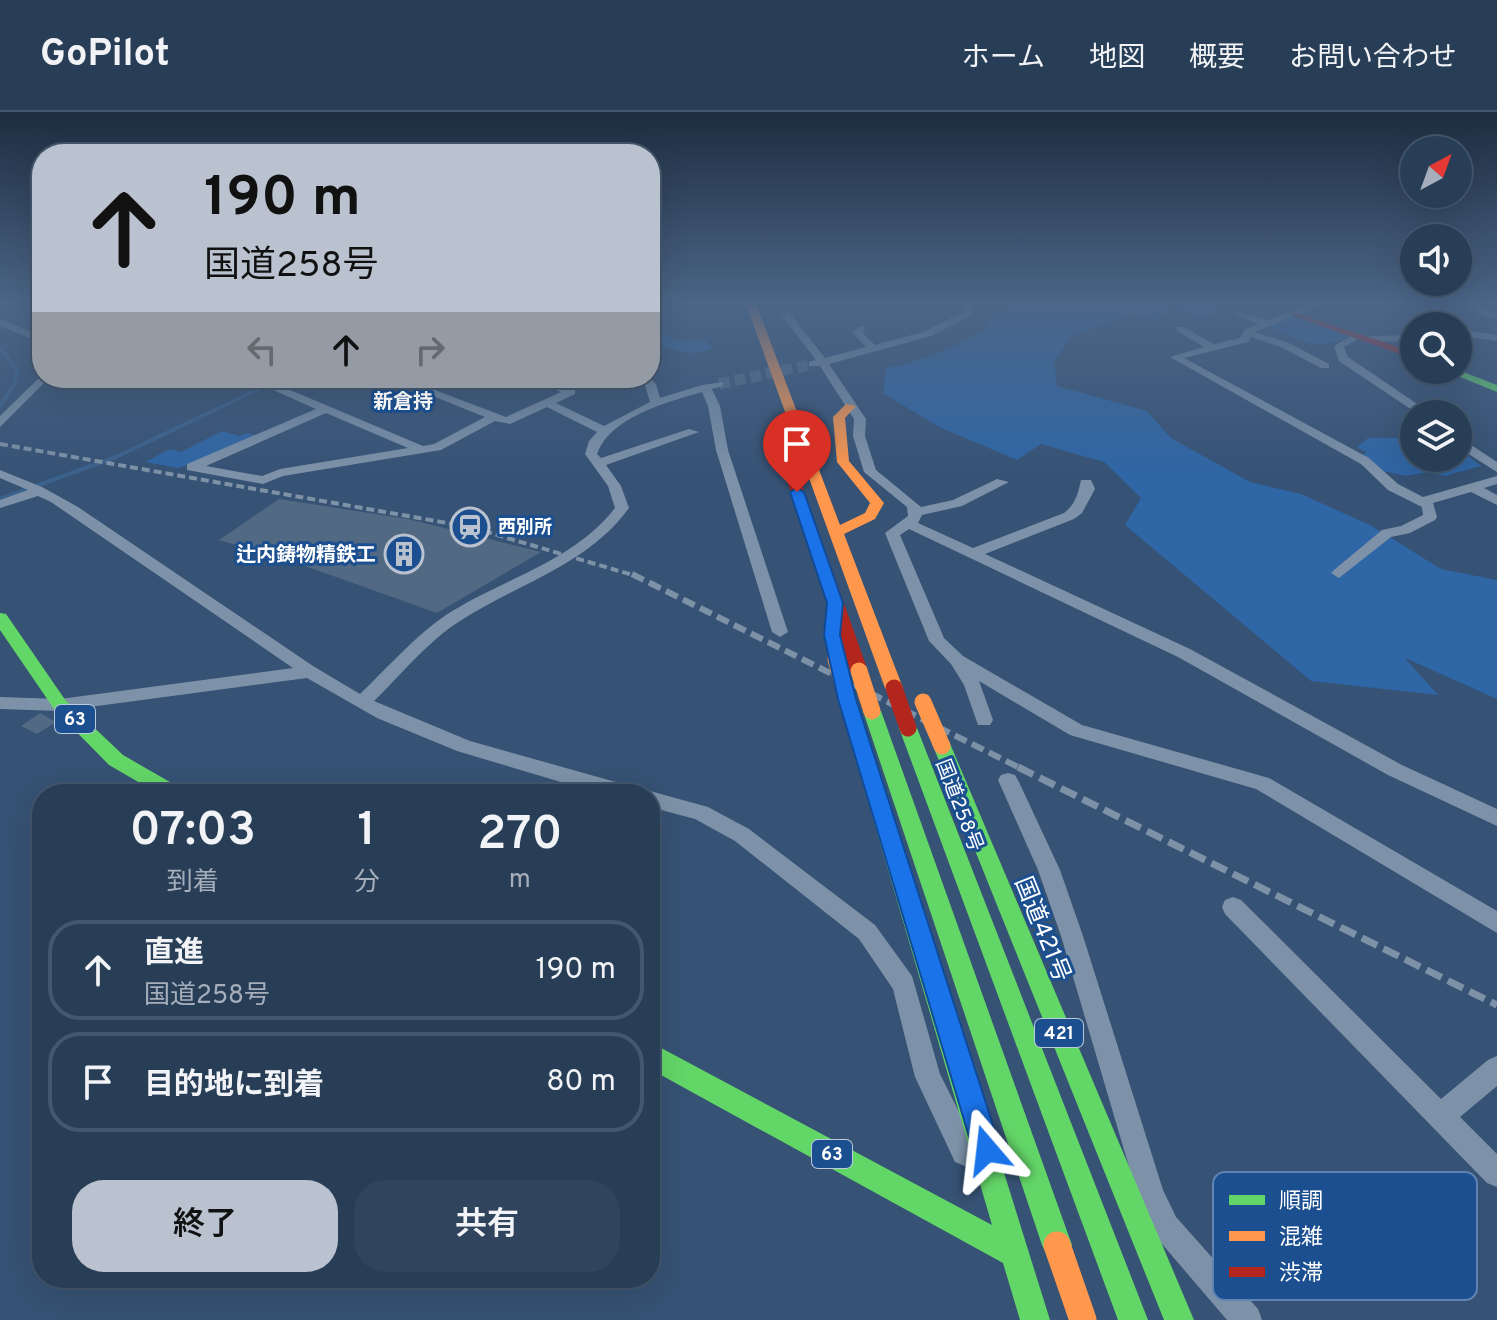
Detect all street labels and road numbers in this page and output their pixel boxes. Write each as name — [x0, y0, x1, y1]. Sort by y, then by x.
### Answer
road number: 63 — [55, 705, 95, 733]
street label: 国道258号 — [929, 756, 988, 856]
street label: 国道421号 — [1007, 873, 1076, 987]
road number: 421 — [1035, 1019, 1083, 1047]
road number: 63 — [812, 1140, 852, 1168]

